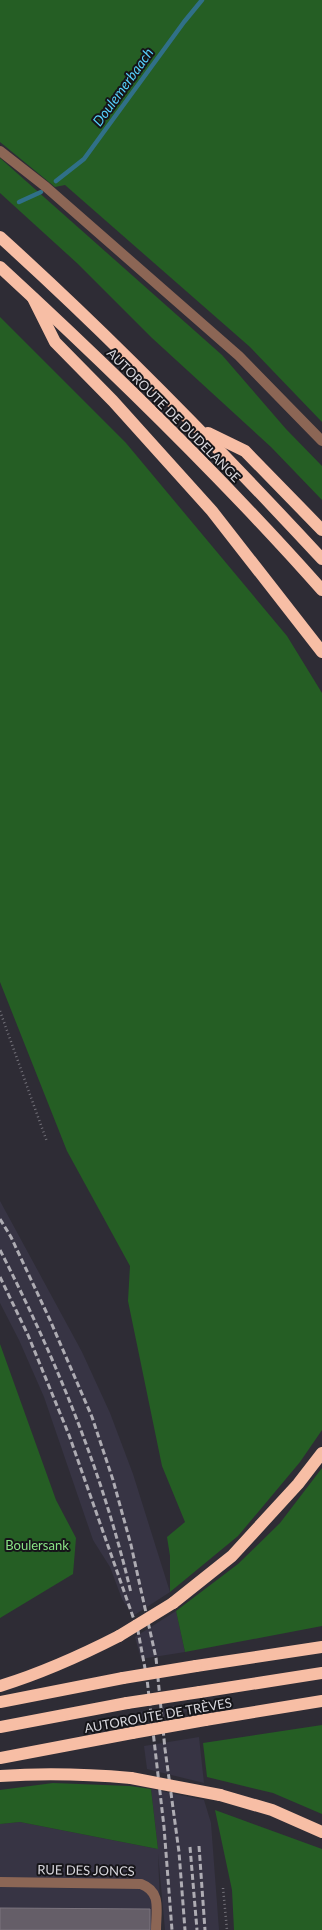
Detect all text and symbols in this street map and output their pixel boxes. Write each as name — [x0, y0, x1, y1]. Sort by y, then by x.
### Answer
water label: Doulemerbaach — [89, 44, 157, 129]
street label: AUTOROUTE DE DUDELANGE — [104, 345, 244, 485]
park label: Boulersank — [5, 1537, 69, 1553]
street label: AUTOROUTE DE TRÈVES — [83, 1694, 233, 1736]
street label: RUE DES JONCS — [37, 1861, 135, 1879]

